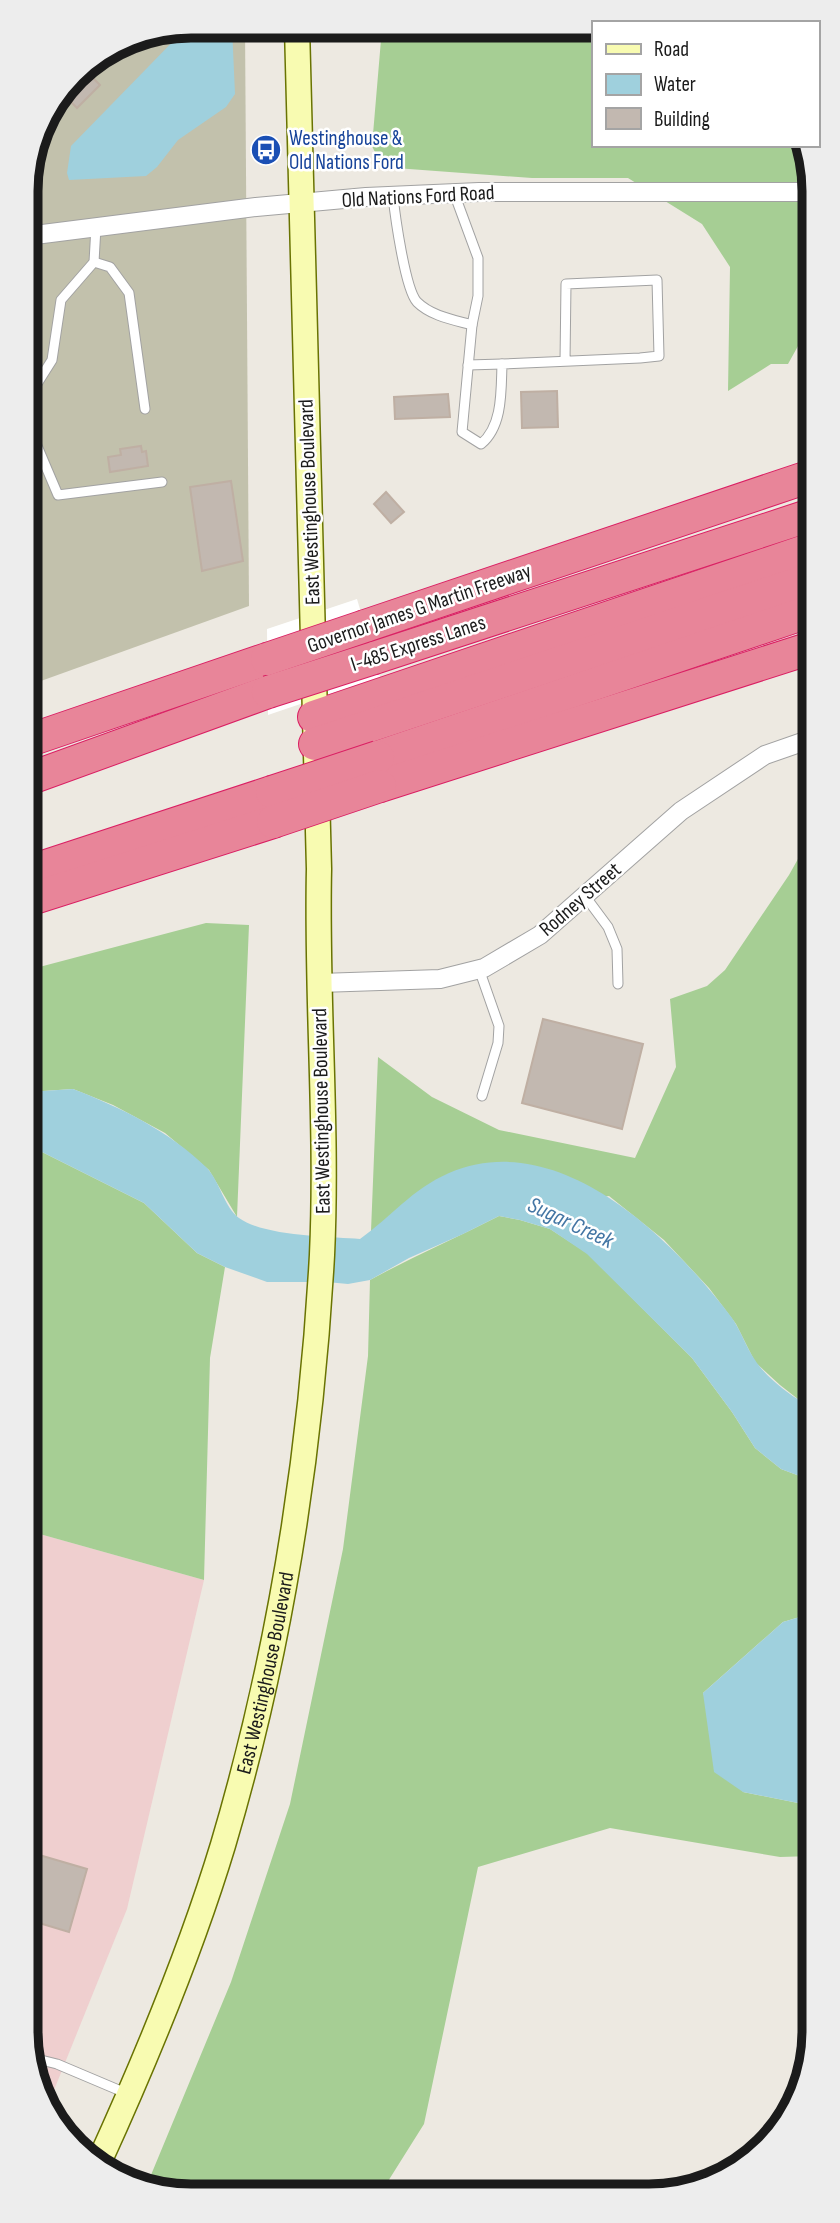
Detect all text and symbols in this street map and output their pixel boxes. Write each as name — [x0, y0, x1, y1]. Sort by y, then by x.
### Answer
legend — [592, 21, 819, 147]
text: Road — [654, 37, 689, 62]
text: Water — [654, 72, 696, 97]
text: Building — [654, 107, 710, 132]
place label: Westinghouse & Old Nations Ford — [289, 126, 404, 175]
bus stop icon: Westinghouse & Old Nations Ford — [249, 133, 283, 167]
street label: Old Nations Ford Road — [341, 180, 495, 213]
street label: East Westinghouse Boulevard — [293, 399, 326, 605]
street label: Governor James G Martin Freeway — [304, 558, 534, 659]
street label: I-485 Express Lanes — [348, 610, 489, 677]
street label: Rodney Street — [534, 857, 626, 942]
street label: East Westinghouse Boulevard — [307, 1008, 336, 1214]
water label: Sugar Creek — [523, 1191, 619, 1255]
street label: East Westinghouse Boulevard — [231, 1570, 299, 1777]

